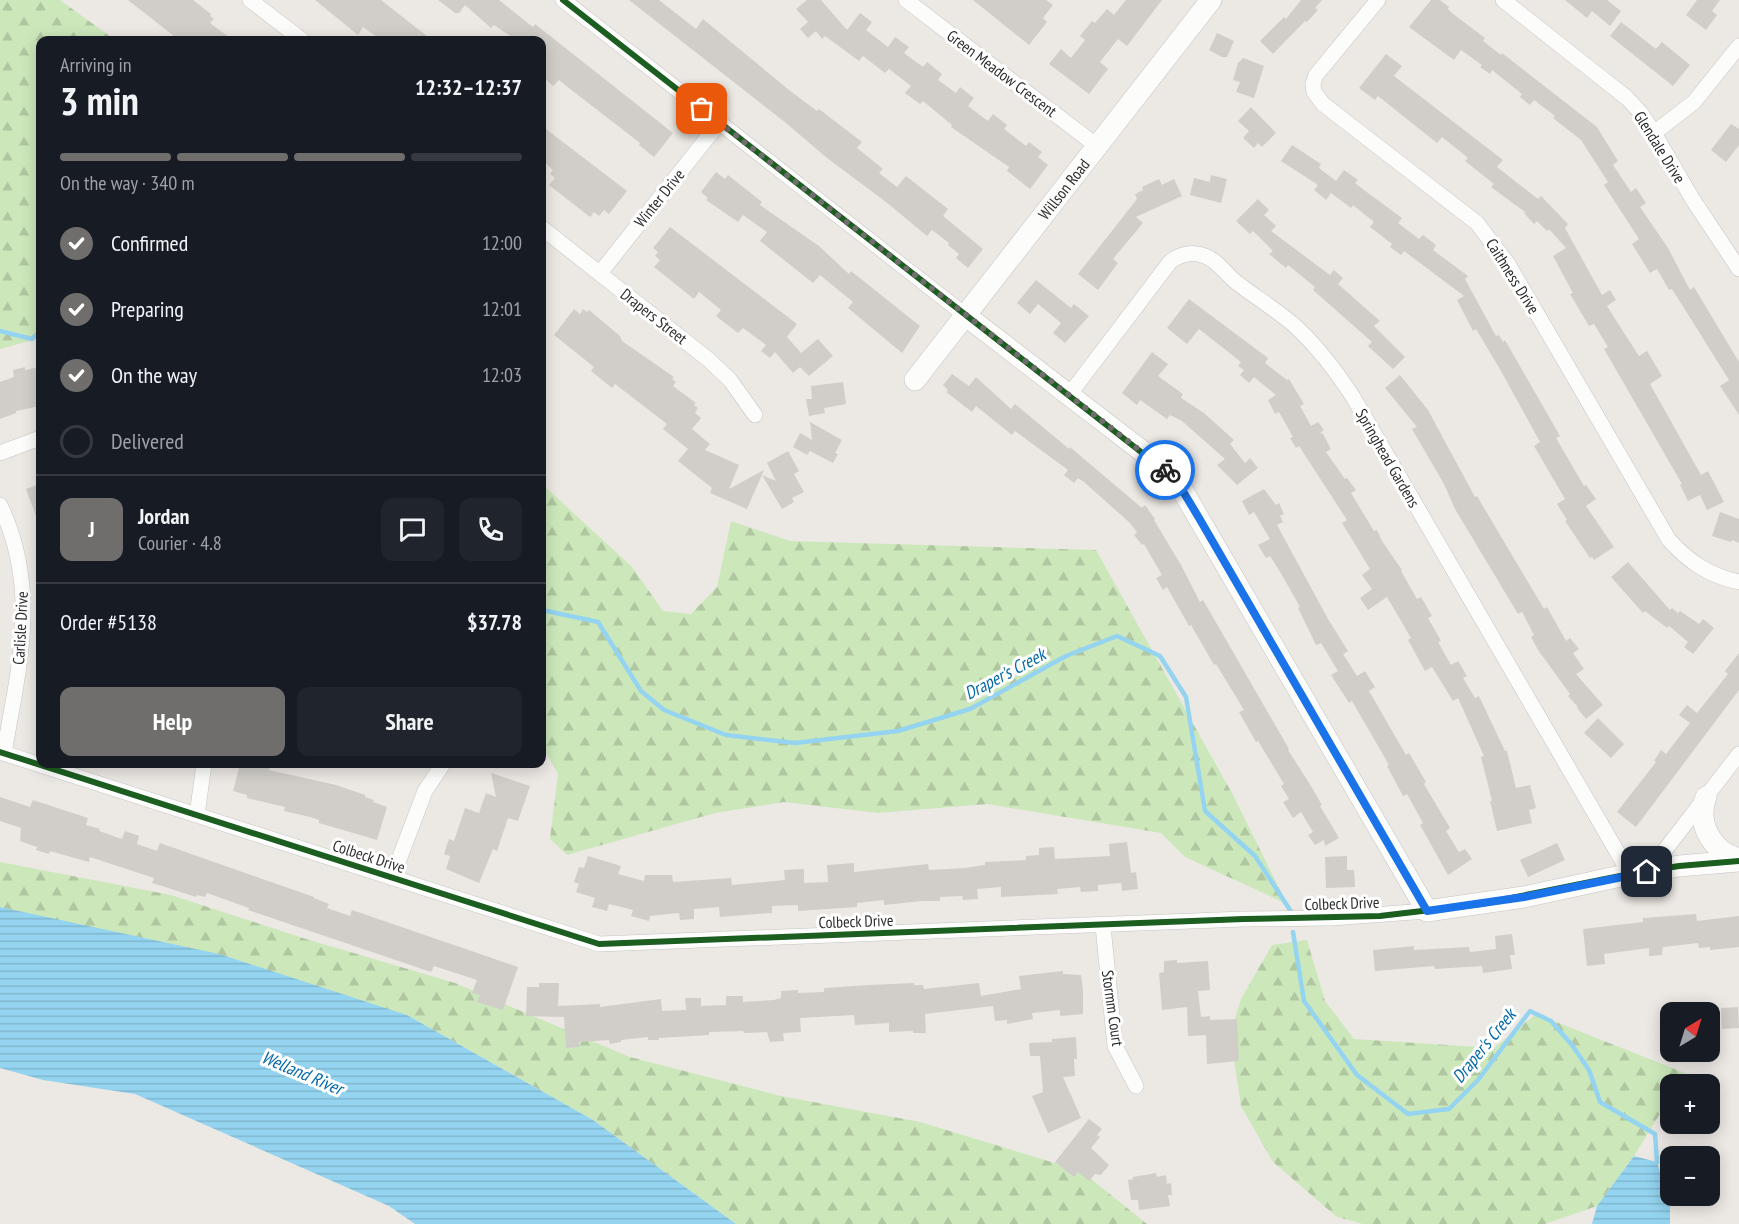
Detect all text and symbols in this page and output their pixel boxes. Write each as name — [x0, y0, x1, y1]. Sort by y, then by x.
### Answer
street label: Green Meadow Crescent — [943, 25, 1061, 121]
text: Arriving in — [60, 52, 132, 78]
text: 12:32–12:37 — [415, 73, 522, 101]
text: 3 min — [60, 75, 139, 126]
pin — [676, 83, 727, 134]
icon: bag — [685, 92, 718, 125]
street label: Glendale Drive — [1630, 107, 1690, 187]
street label: Willson Road — [1034, 155, 1094, 224]
street label: Winter Drive — [630, 165, 688, 231]
text: On the way · 340 m — [60, 170, 195, 196]
icon: check — [60, 227, 93, 260]
text: Confirmed — [111, 229, 188, 257]
text: 12:00 — [482, 230, 522, 256]
street label: Caithness Drive — [1482, 235, 1544, 317]
street label: Drapers Street — [617, 284, 692, 349]
icon: check — [60, 293, 93, 326]
text: Preparing — [111, 295, 184, 323]
text: 12:01 — [482, 296, 522, 322]
icon: check — [60, 359, 93, 392]
text: On the way — [111, 361, 197, 389]
text: 12:03 — [482, 362, 522, 388]
street label: Springhead Gardens — [1352, 405, 1424, 511]
text: Delivered — [111, 427, 184, 455]
courier — [1135, 440, 1195, 500]
icon: bike — [1149, 454, 1182, 487]
button: chat — [381, 498, 444, 561]
button: phone — [459, 498, 522, 561]
text: Jordan — [138, 502, 189, 530]
text: J — [88, 515, 95, 543]
text: Courier · 4.8 — [138, 530, 222, 556]
street label: Carlisle Drive — [8, 591, 32, 665]
text: Order #5138 — [60, 608, 157, 636]
text: $37.78 — [467, 608, 522, 636]
water label: Draper's Creek — [960, 642, 1051, 705]
button: Help — [60, 687, 285, 756]
button: Share — [297, 687, 522, 756]
street label: Colbeck Drive — [330, 835, 408, 877]
pin — [1621, 846, 1672, 897]
icon: home — [1630, 855, 1663, 888]
street label: Colbeck Drive — [1304, 892, 1380, 914]
street label: Colbeck Drive — [818, 910, 894, 932]
street label: Stormm Court — [1098, 969, 1128, 1048]
water label: Draper's Creek — [1447, 1002, 1522, 1087]
north arrow — [1660, 1002, 1720, 1062]
map controls — [1660, 1002, 1720, 1206]
water label: Welland River — [258, 1045, 349, 1101]
button: + — [1660, 1074, 1720, 1134]
button: − — [1660, 1146, 1720, 1206]

